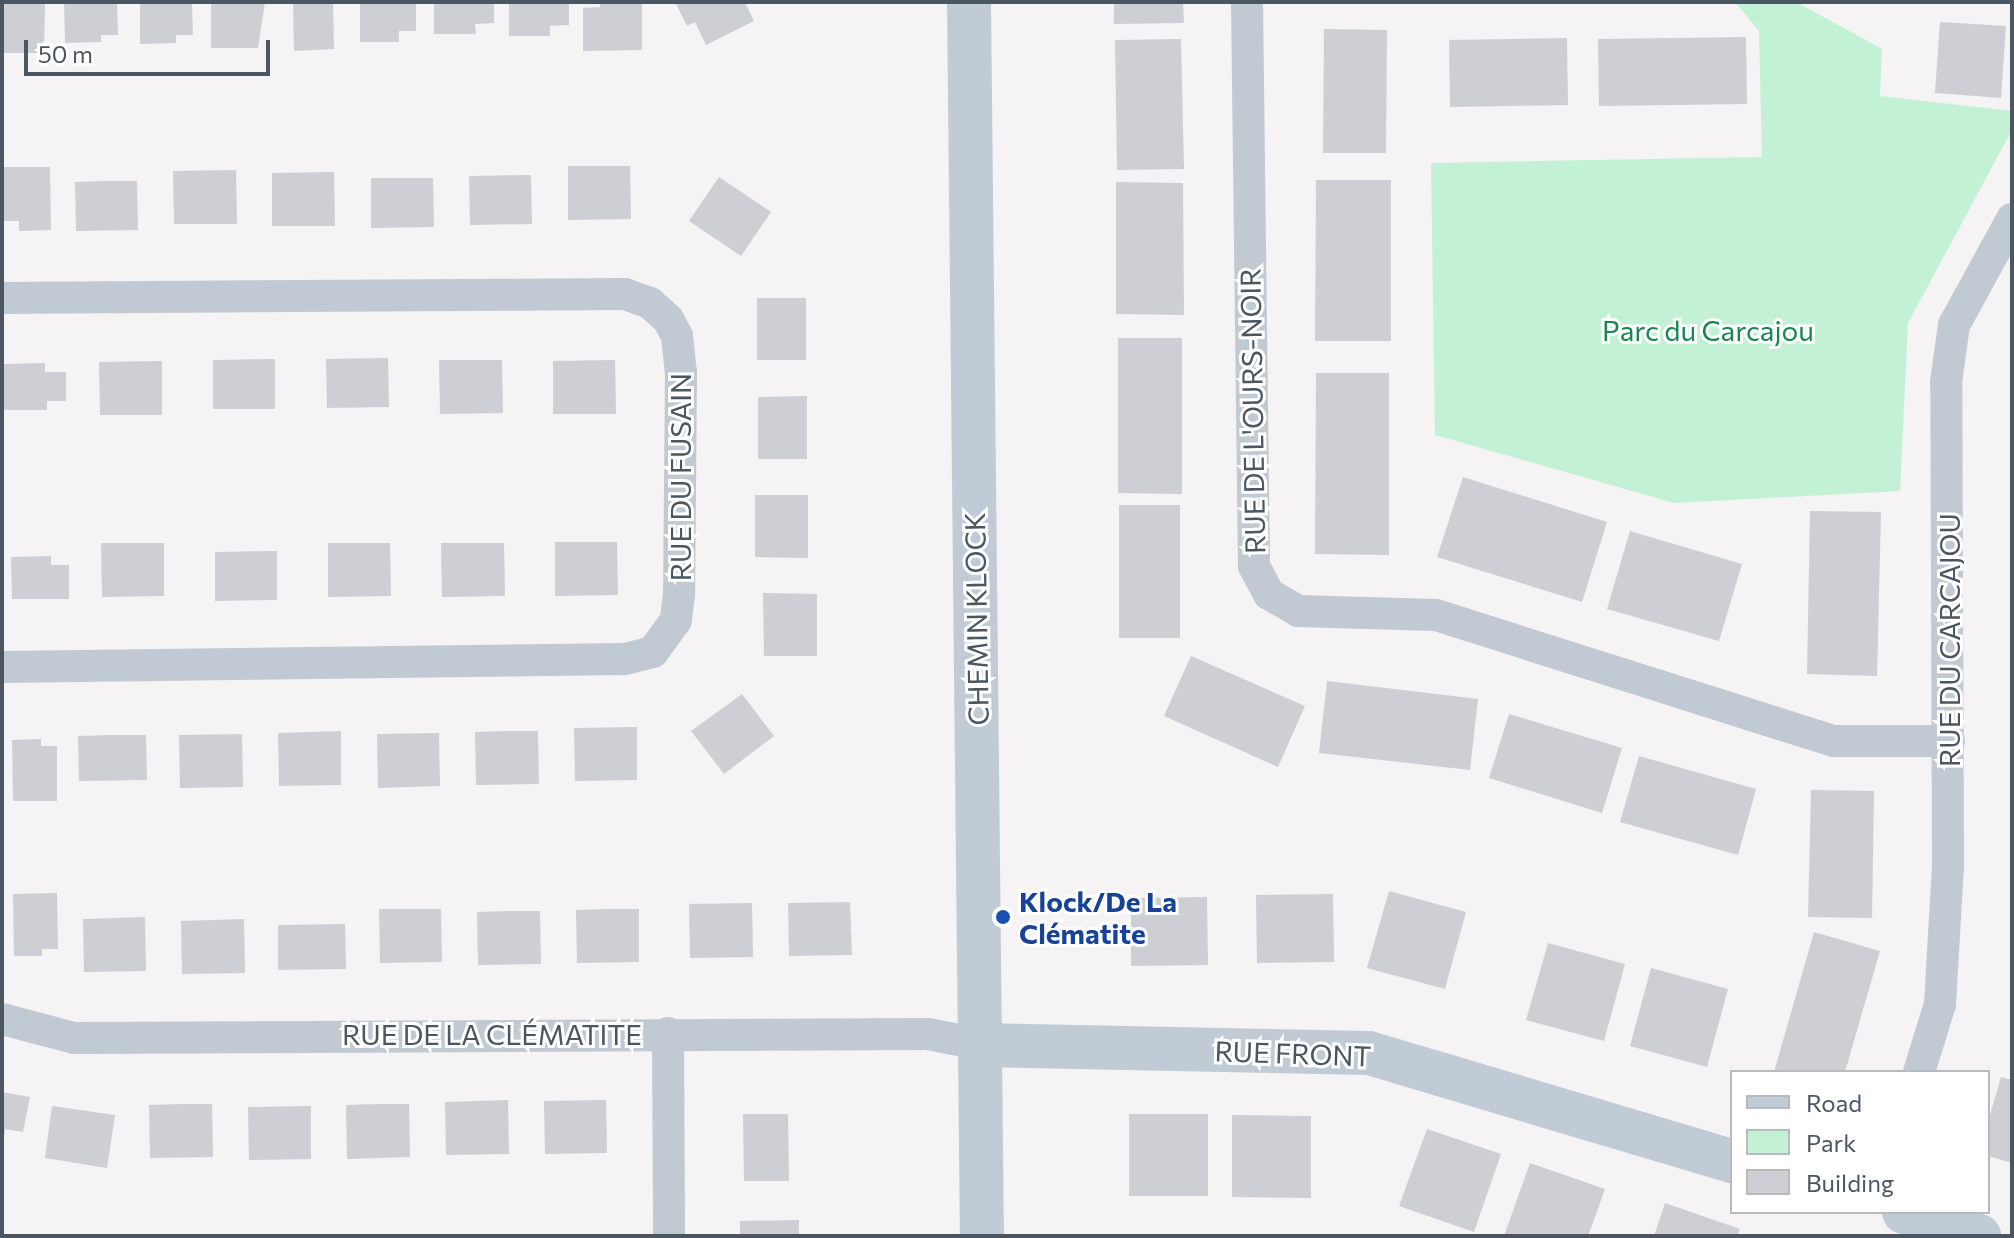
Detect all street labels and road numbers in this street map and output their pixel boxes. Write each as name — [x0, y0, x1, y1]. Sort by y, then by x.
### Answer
street label: RUE DE L'OURS-NOIR — [1233, 268, 1271, 554]
street label: RUE DU FUSAIN — [663, 373, 697, 581]
street label: CHEMIN KLOCK — [957, 512, 995, 726]
street label: RUE DU CARCAJOU — [1932, 513, 1966, 767]
street label: RUE DE LA CLÉMATITE — [342, 1017, 642, 1051]
street label: RUE FRONT — [1214, 1033, 1372, 1073]

